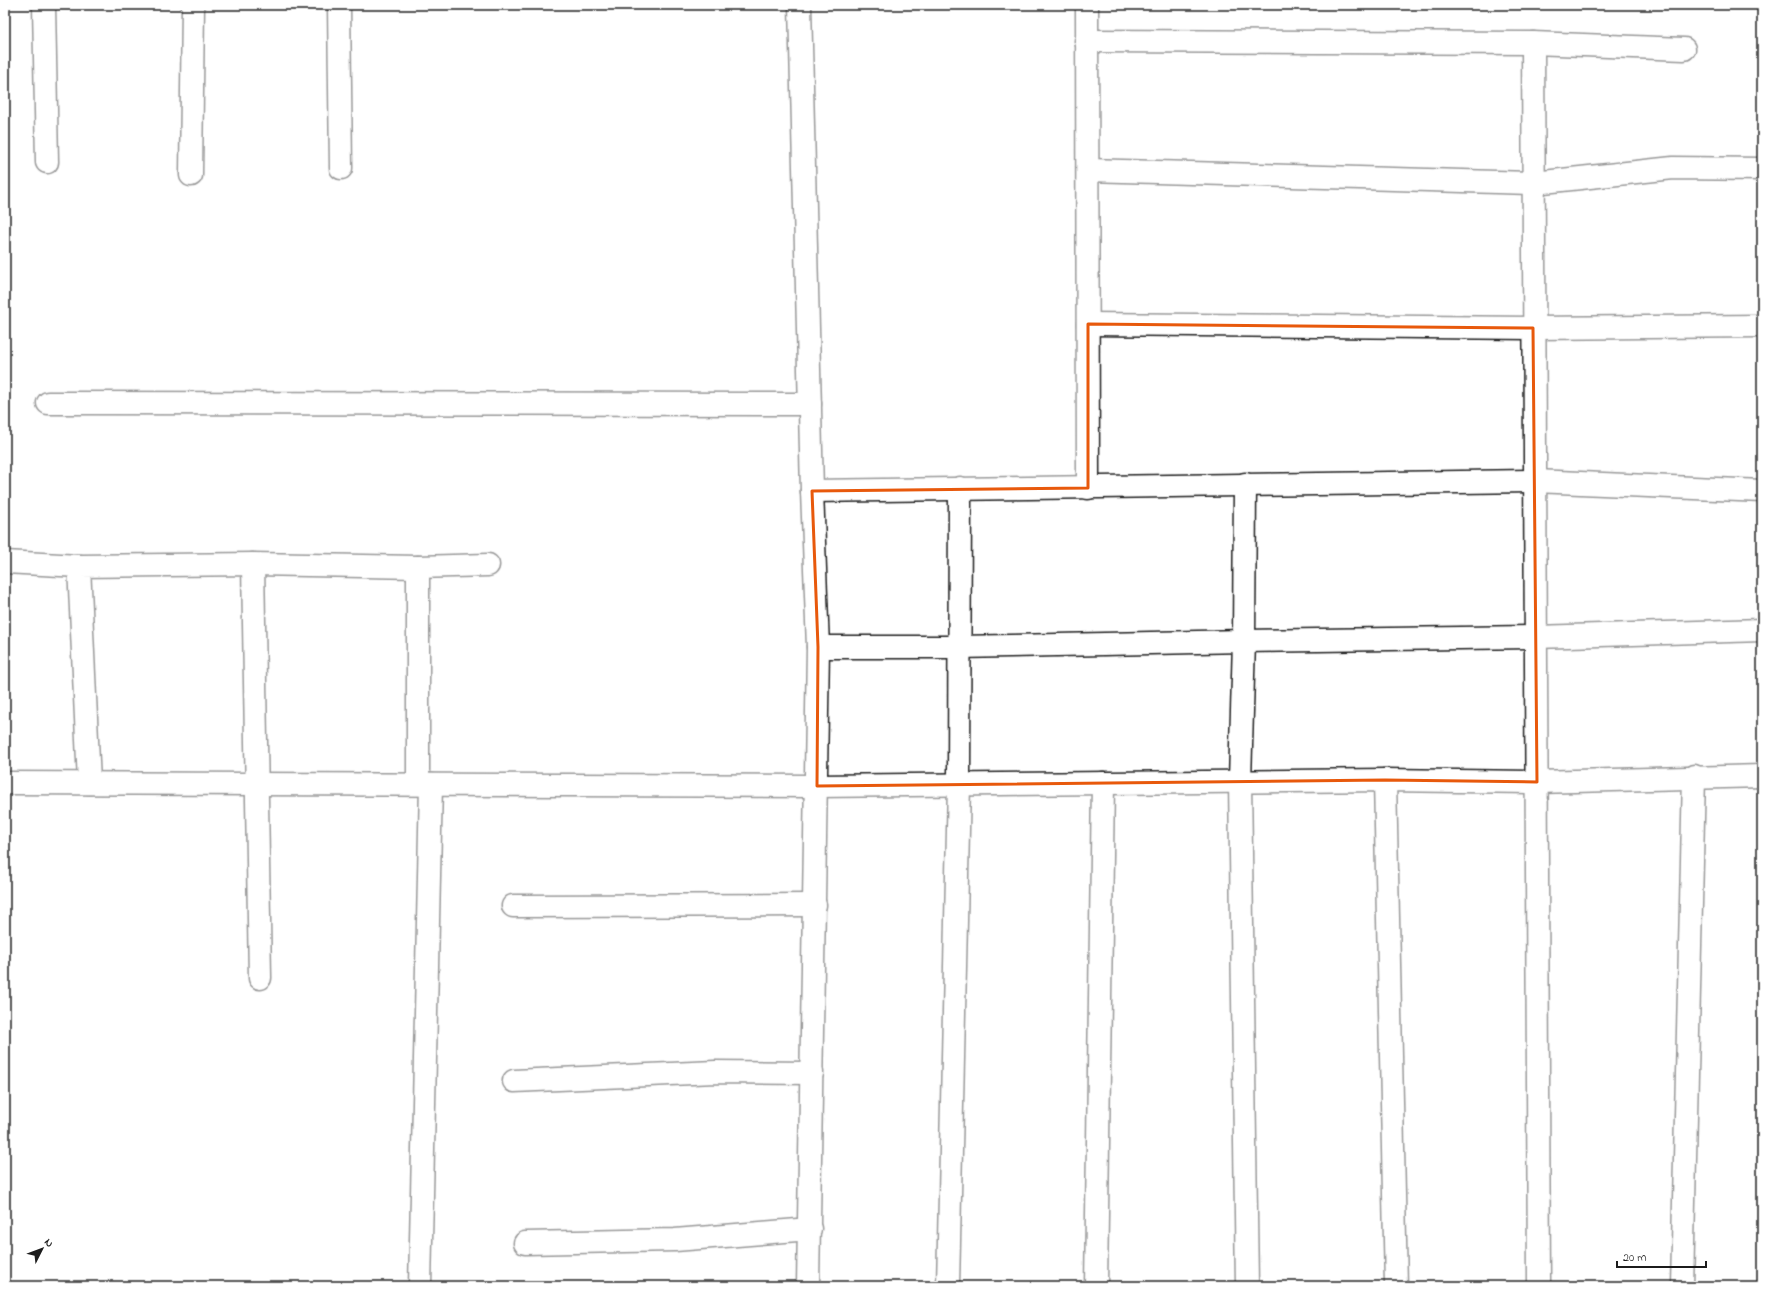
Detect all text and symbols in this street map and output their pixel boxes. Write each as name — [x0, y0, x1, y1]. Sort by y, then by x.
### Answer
north arrow — [22, 1229, 62, 1269]
text: N — [40, 1235, 57, 1251]
scale bar — [1617, 1243, 1706, 1269]
text: 20 m — [1623, 1249, 1646, 1267]

